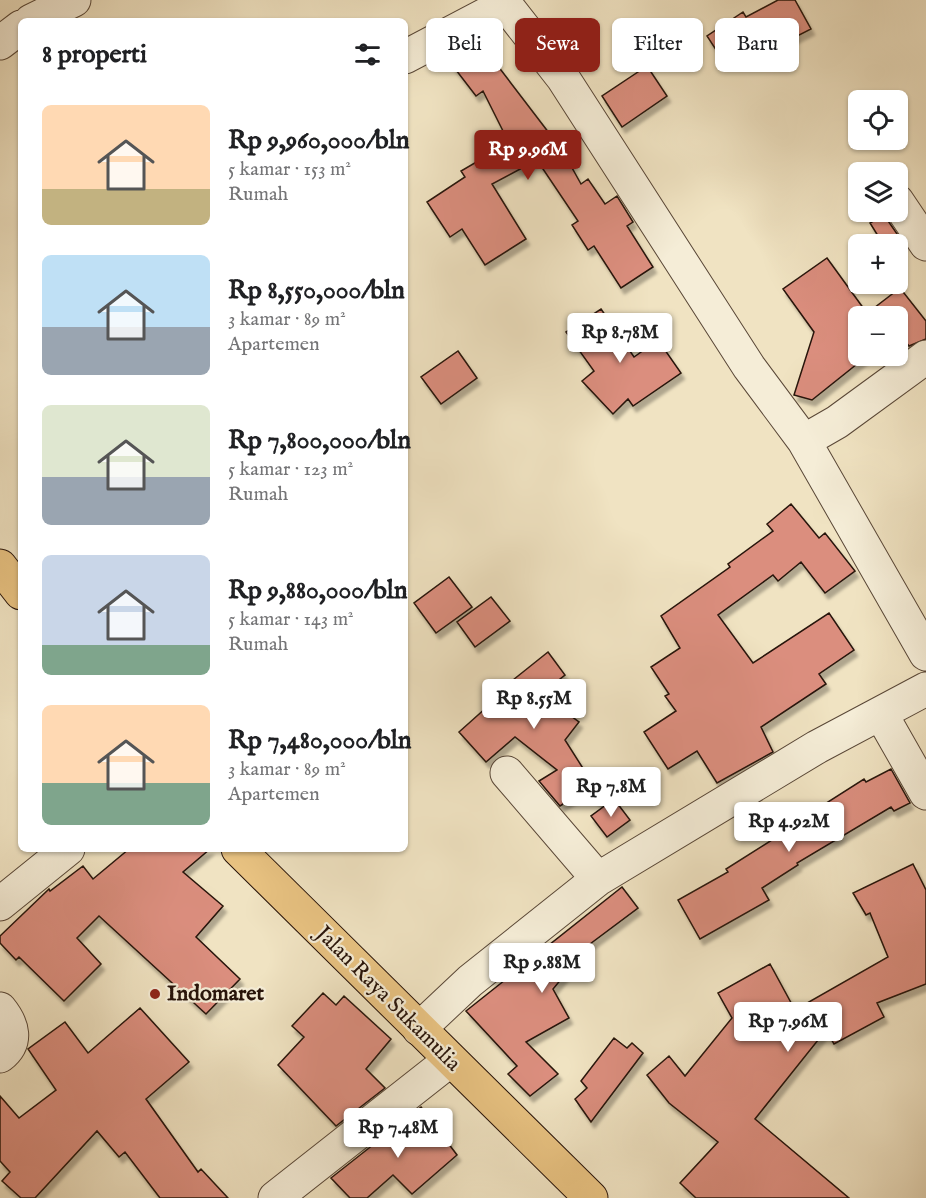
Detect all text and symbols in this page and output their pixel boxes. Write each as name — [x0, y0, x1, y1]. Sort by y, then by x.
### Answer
chip: Beli — [426, 18, 503, 72]
chip: Sewa — [515, 18, 600, 72]
chip: Filter — [612, 18, 703, 72]
chip: Baru — [715, 18, 799, 72]
text: 8 properti — [42, 38, 147, 71]
icon: filters — [351, 38, 384, 71]
map controls — [848, 90, 908, 366]
button: locate — [848, 90, 908, 150]
text: Rp 9,960,000/bln — [228, 124, 410, 157]
icon: home — [90, 129, 162, 201]
pin: Rp 9.96M — [466, 130, 590, 181]
text: Rp 9.96M — [488, 137, 568, 162]
text: 5 kamar · 153 m² — [228, 157, 351, 182]
button: layers — [848, 162, 908, 222]
text: Rumah — [228, 182, 288, 207]
button: + — [848, 234, 908, 294]
text: Rp 8,550,000/bln — [228, 274, 405, 307]
icon: home — [90, 279, 162, 351]
button: − — [848, 306, 908, 366]
text: 3 kamar · 89 m² — [228, 307, 346, 332]
pin: Rp 8.78M — [558, 313, 682, 364]
text: Rp 8.78M — [581, 320, 659, 345]
text: Apartemen — [228, 332, 320, 357]
text: Rp 7,800,000/bln — [228, 424, 411, 457]
icon: home — [90, 429, 162, 501]
text: 5 kamar · 123 m² — [228, 457, 353, 482]
text: Rumah — [228, 482, 288, 507]
text: Rp 9,880,000/bln — [228, 574, 408, 607]
icon: home — [90, 579, 162, 651]
text: 5 kamar · 143 m² — [228, 607, 354, 632]
text: Rumah — [228, 632, 288, 657]
pin: Rp 8.55M — [472, 679, 596, 730]
text: Rp 8.55M — [496, 686, 572, 711]
text: Rp 7,480,000/bln — [228, 724, 412, 757]
icon: home — [90, 729, 162, 801]
text: 3 kamar · 89 m² — [228, 757, 346, 782]
pin: Rp 7.8M — [556, 767, 666, 818]
text: Rp 7.8M — [576, 774, 646, 799]
text: Apartemen — [228, 782, 320, 807]
pin: Rp 4.92M — [727, 802, 851, 853]
text: Rp 4.92M — [748, 809, 830, 834]
street label: Jalan Raya Sukamulia — [307, 918, 467, 1078]
pin: Rp 9.88M — [480, 943, 604, 994]
text: Rp 9.88M — [503, 950, 581, 975]
place label: Indomaret — [167, 980, 264, 1008]
marker: Indomaret — [148, 987, 162, 1001]
pin: Rp 7.96M — [726, 1002, 850, 1053]
text: Rp 7.96M — [748, 1009, 828, 1034]
pin: Rp 7.48M — [336, 1108, 460, 1159]
text: Rp 7.48M — [358, 1115, 438, 1140]

